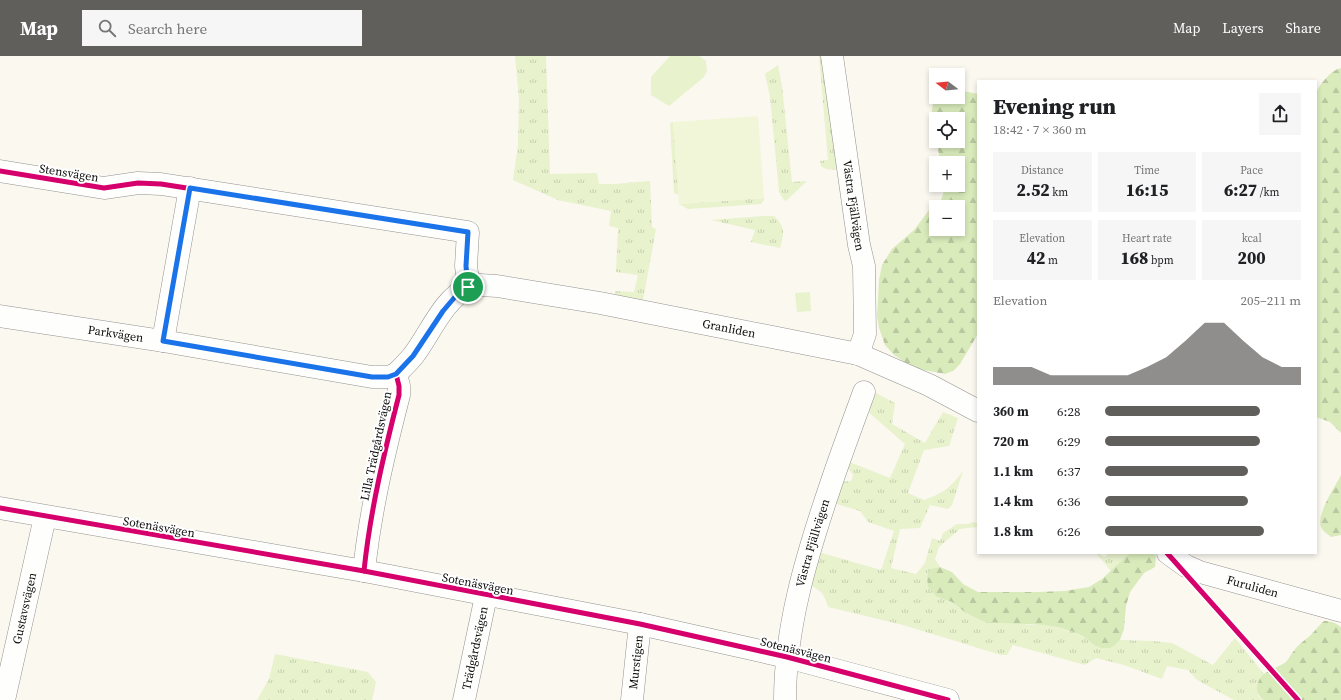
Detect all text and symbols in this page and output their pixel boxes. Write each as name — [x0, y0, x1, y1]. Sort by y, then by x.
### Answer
search box — [82, 10, 362, 46]
text: Map — [20, 15, 58, 41]
icon: search — [96, 17, 118, 39]
text: Search here — [128, 18, 207, 39]
text: Map — [1173, 18, 1200, 38]
text: Layers — [1222, 18, 1264, 38]
text: Share — [1286, 18, 1321, 38]
north arrow — [929, 68, 965, 104]
map controls — [929, 68, 965, 236]
text: Evening run — [993, 91, 1116, 121]
button: share — [1259, 93, 1301, 135]
button: locate — [929, 112, 965, 148]
text: 18:42 · 7 × 360 m — [993, 121, 1087, 138]
button: + — [929, 156, 965, 192]
street label: Västra Fjällvägen — [839, 159, 868, 252]
street label: Stensvägen — [38, 160, 100, 186]
text: Distance — [1021, 163, 1064, 178]
text: Time — [1134, 163, 1160, 178]
text: Pace — [1240, 163, 1263, 178]
text: 2.52 — [1016, 178, 1050, 202]
text: 16:15 — [1126, 178, 1168, 202]
text: 6:27 — [1224, 178, 1257, 202]
text: km — [1050, 185, 1068, 200]
text: /km — [1257, 185, 1279, 200]
button: − — [929, 200, 965, 236]
text: Elevation — [1019, 231, 1065, 246]
text: Heart rate — [1122, 231, 1172, 246]
text: kcal — [1242, 231, 1262, 246]
text: 42 — [1027, 246, 1045, 270]
text: 168 — [1120, 246, 1148, 270]
text: 200 — [1238, 246, 1266, 270]
text: m — [1045, 253, 1058, 268]
text: bpm — [1148, 253, 1174, 268]
pin — [451, 270, 485, 304]
icon: arrive — [457, 276, 479, 298]
text: Elevation — [993, 292, 1047, 309]
text: 205–211 m — [1241, 292, 1301, 309]
street label: Granliden — [701, 315, 757, 342]
street label: Parkvägen — [87, 322, 145, 346]
street label: Lilla Trädgårdsvägen — [357, 390, 395, 502]
text: 360 m — [993, 403, 1029, 420]
text: 6:28 — [1057, 403, 1080, 420]
text: 720 m — [993, 433, 1029, 450]
text: 6:29 — [1057, 433, 1080, 450]
text: 1.1 km — [993, 463, 1033, 480]
text: 6:37 — [1057, 463, 1080, 480]
text: 1.4 km — [993, 493, 1033, 510]
text: 6:36 — [1057, 493, 1080, 510]
street label: Västra Fjällvägen — [792, 497, 833, 589]
street label: Sotenäsvägen — [122, 513, 196, 541]
text: 1.8 km — [993, 523, 1033, 540]
text: 6:26 — [1057, 523, 1080, 540]
street label: Sotenäsvägen — [441, 569, 515, 599]
street label: Gustavsvägen — [9, 571, 40, 646]
street label: Furuliden — [1225, 572, 1280, 601]
street label: Trädgårdsvägen — [458, 605, 492, 691]
street label: Sotenäsvägen — [759, 633, 833, 667]
street label: Murstigen — [625, 634, 647, 690]

